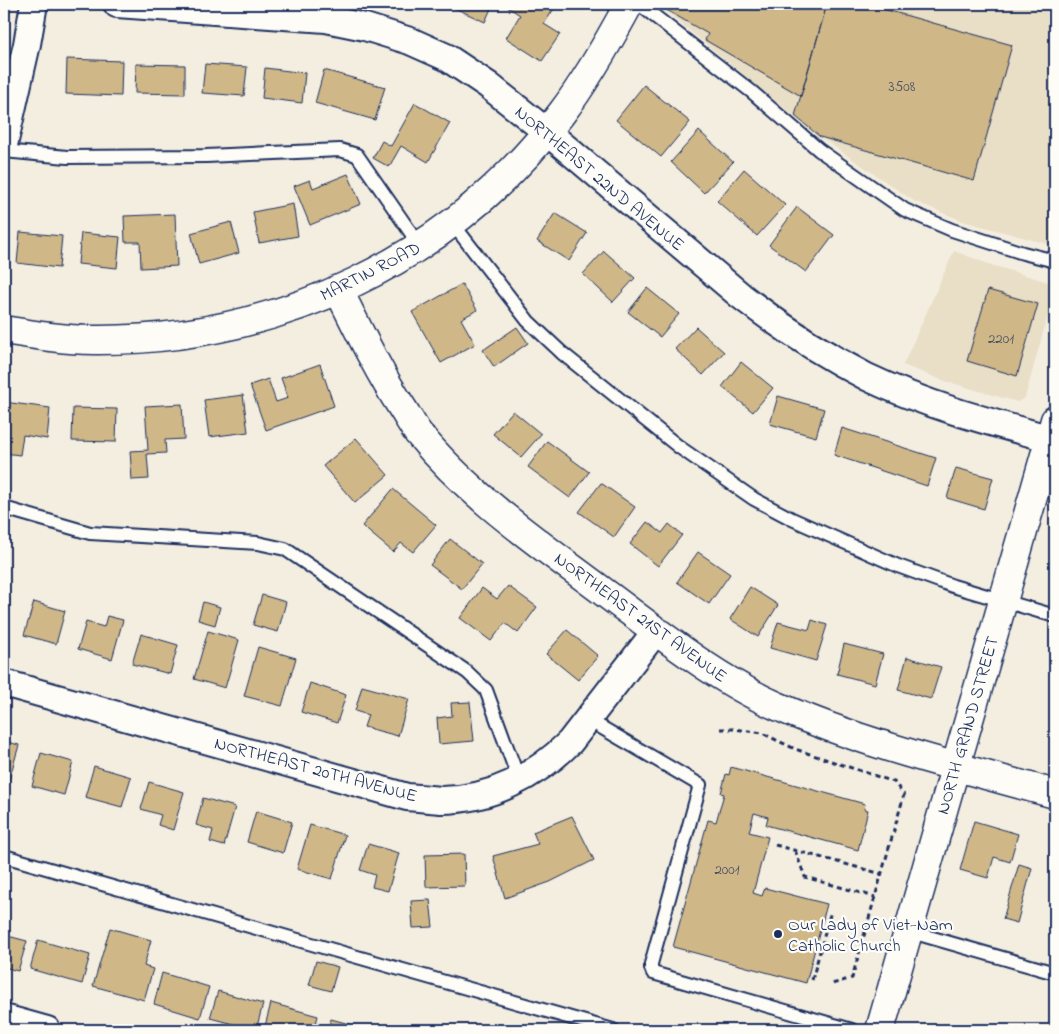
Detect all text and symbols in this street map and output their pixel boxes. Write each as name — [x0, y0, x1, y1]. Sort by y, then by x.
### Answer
house number: 3508 — [889, 76, 916, 98]
street label: NORTHEAST 22ND AVENUE — [508, 101, 689, 259]
street label: MARTIN ROAD — [316, 236, 426, 309]
house number: 2201 — [988, 328, 1014, 350]
street label: NORTHEAST 21ST AVENUE — [548, 547, 732, 690]
street label: NORTH GRAND STREET — [931, 633, 1007, 818]
street label: NORTHEAST 20TH AVENUE — [211, 731, 420, 811]
house number: 2001 — [714, 859, 740, 881]
place label: Our Lady of Viet-Nam Catholic Church — [788, 913, 953, 960]
marker: Our Lady of Viet-Nam Catholic Church — [772, 928, 784, 940]

